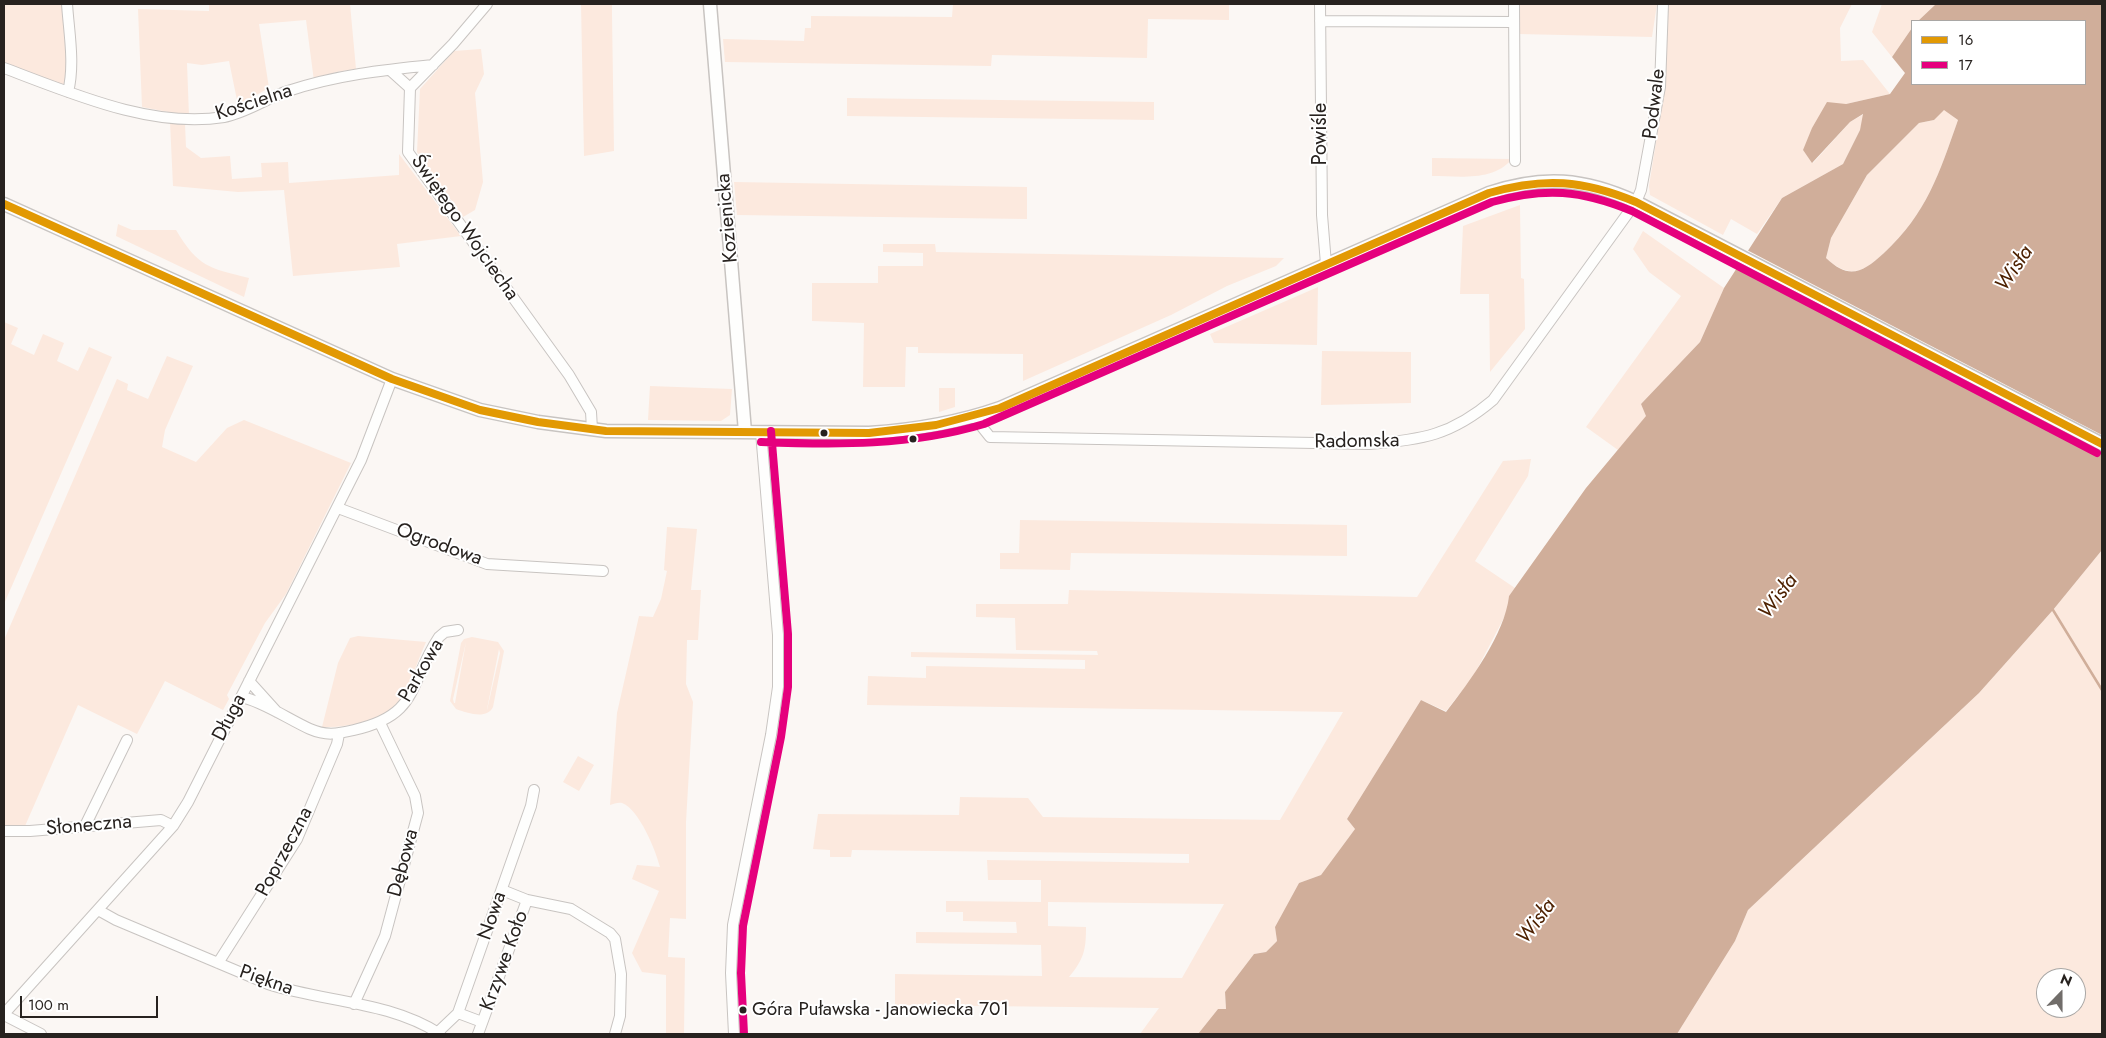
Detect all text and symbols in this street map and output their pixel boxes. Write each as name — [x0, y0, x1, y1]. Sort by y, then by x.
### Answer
legend — [1911, 20, 2086, 85]
text: 16 — [1958, 29, 1973, 51]
text: 17 — [1958, 54, 1973, 76]
street label: Podwale — [1639, 67, 1671, 141]
street label: Kościelna — [213, 79, 295, 127]
street label: Powiśle — [1309, 103, 1333, 165]
street label: Świętego Wojciecha — [405, 151, 523, 305]
street label: Kozienicka — [712, 172, 744, 264]
water label: Wisła — [1991, 241, 2039, 297]
unlabelled marker — [819, 428, 829, 438]
street label: Radomska — [1314, 429, 1400, 455]
unlabelled marker — [908, 434, 918, 444]
street label: Ogrodowa — [393, 518, 485, 572]
water label: Wisła — [1754, 569, 1804, 625]
street label: Parkowa — [394, 635, 450, 707]
street label: Długa — [208, 690, 252, 746]
street label: Poprzeczna — [251, 803, 319, 901]
street label: Słoneczna — [45, 810, 133, 842]
street label: Dębowa — [383, 827, 425, 899]
street label: Nowa — [474, 889, 512, 943]
water label: Wisła — [1512, 894, 1562, 950]
street label: Krzywe Koło — [476, 908, 534, 1014]
street label: Piękna — [236, 961, 296, 1001]
north arrow — [2036, 968, 2086, 1018]
text: N — [2057, 969, 2075, 991]
scale bar — [22, 986, 160, 1018]
text: 100 m — [28, 994, 69, 1016]
place label: Góra Puławska - Janowiecka 701 — [752, 999, 1009, 1021]
marker: Góra Puławska - Janowiecka 701 — [738, 1005, 748, 1015]

